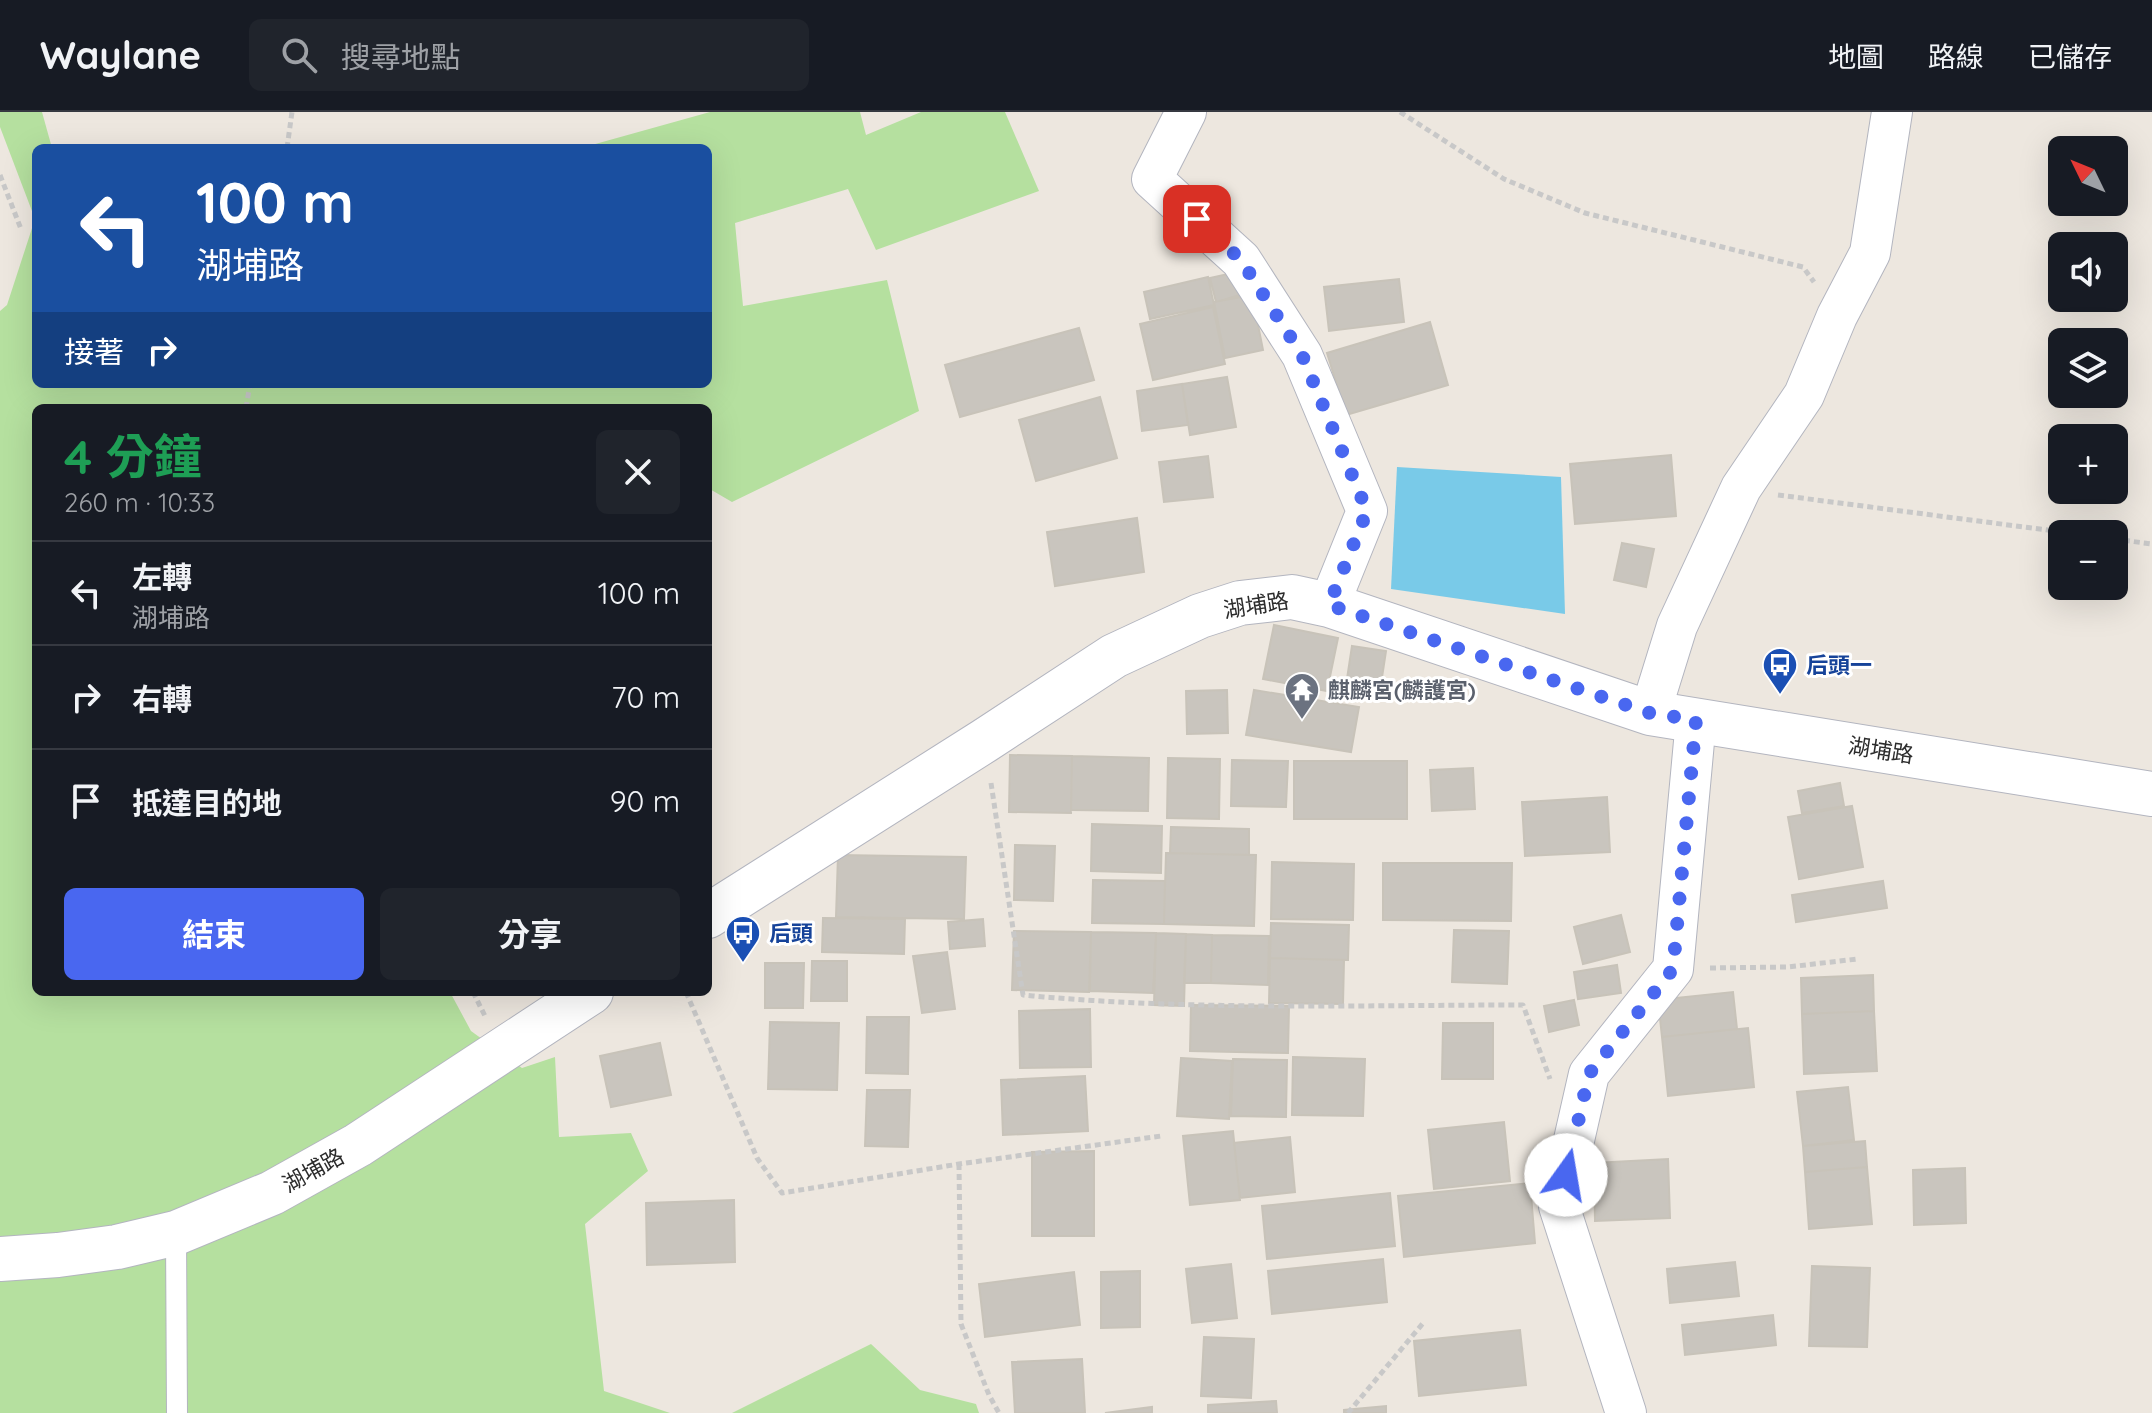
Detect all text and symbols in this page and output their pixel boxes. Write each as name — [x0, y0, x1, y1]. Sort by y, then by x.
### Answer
search box — [249, 19, 809, 91]
text: Waylane — [40, 31, 201, 79]
icon: search — [277, 33, 321, 77]
text: 搜尋地點 — [341, 38, 461, 76]
text: 地圖 — [1828, 39, 1884, 74]
text: 路線 — [1928, 39, 1984, 74]
text: 已儲存 — [2028, 39, 2112, 74]
north arrow — [2048, 136, 2128, 216]
map controls — [2048, 136, 2128, 600]
text: 100 m — [196, 167, 354, 237]
icon: left — [64, 176, 168, 280]
pin — [1163, 185, 1231, 253]
icon: arrive — [1175, 197, 1219, 241]
button: sound — [2048, 232, 2128, 312]
text: 湖埔路 — [196, 242, 304, 287]
icon: right — [140, 328, 184, 372]
button: layers — [2048, 328, 2128, 408]
text: 接著 — [64, 333, 124, 371]
button: + — [2048, 424, 2128, 504]
text: 4 分鐘 — [64, 426, 202, 486]
button: close — [596, 430, 680, 514]
text: 260 m · 10:33 — [64, 486, 215, 519]
button: − — [2048, 520, 2128, 600]
text: 左轉 — [132, 558, 192, 596]
icon: left — [64, 571, 108, 615]
text: 100 m — [598, 574, 680, 612]
street label: 湖埔路 — [1221, 586, 1291, 624]
text: 湖埔路 — [132, 601, 210, 634]
bus stop icon: 后頭一 — [1761, 646, 1799, 696]
place label: 后頭一 — [1806, 651, 1872, 679]
temple icon: 麒麟宮(麟護宮) — [1283, 671, 1321, 721]
icon: right — [64, 675, 108, 719]
place label: 麒麟宮(麟護宮) — [1328, 676, 1476, 704]
text: 70 m — [611, 678, 680, 716]
text: 右轉 — [132, 680, 192, 718]
street label: 湖埔路 — [1846, 731, 1916, 769]
icon: arrive — [64, 779, 108, 823]
text: 90 m — [610, 782, 680, 820]
text: 抵達目的地 — [132, 784, 282, 822]
button: 結束 — [64, 888, 364, 980]
button: 分享 — [380, 888, 680, 980]
bus stop icon: 后頭 — [724, 914, 762, 964]
place label: 后頭 — [769, 919, 813, 947]
position arrow — [1524, 1133, 1608, 1217]
street label: 湖埔路 — [277, 1142, 349, 1198]

